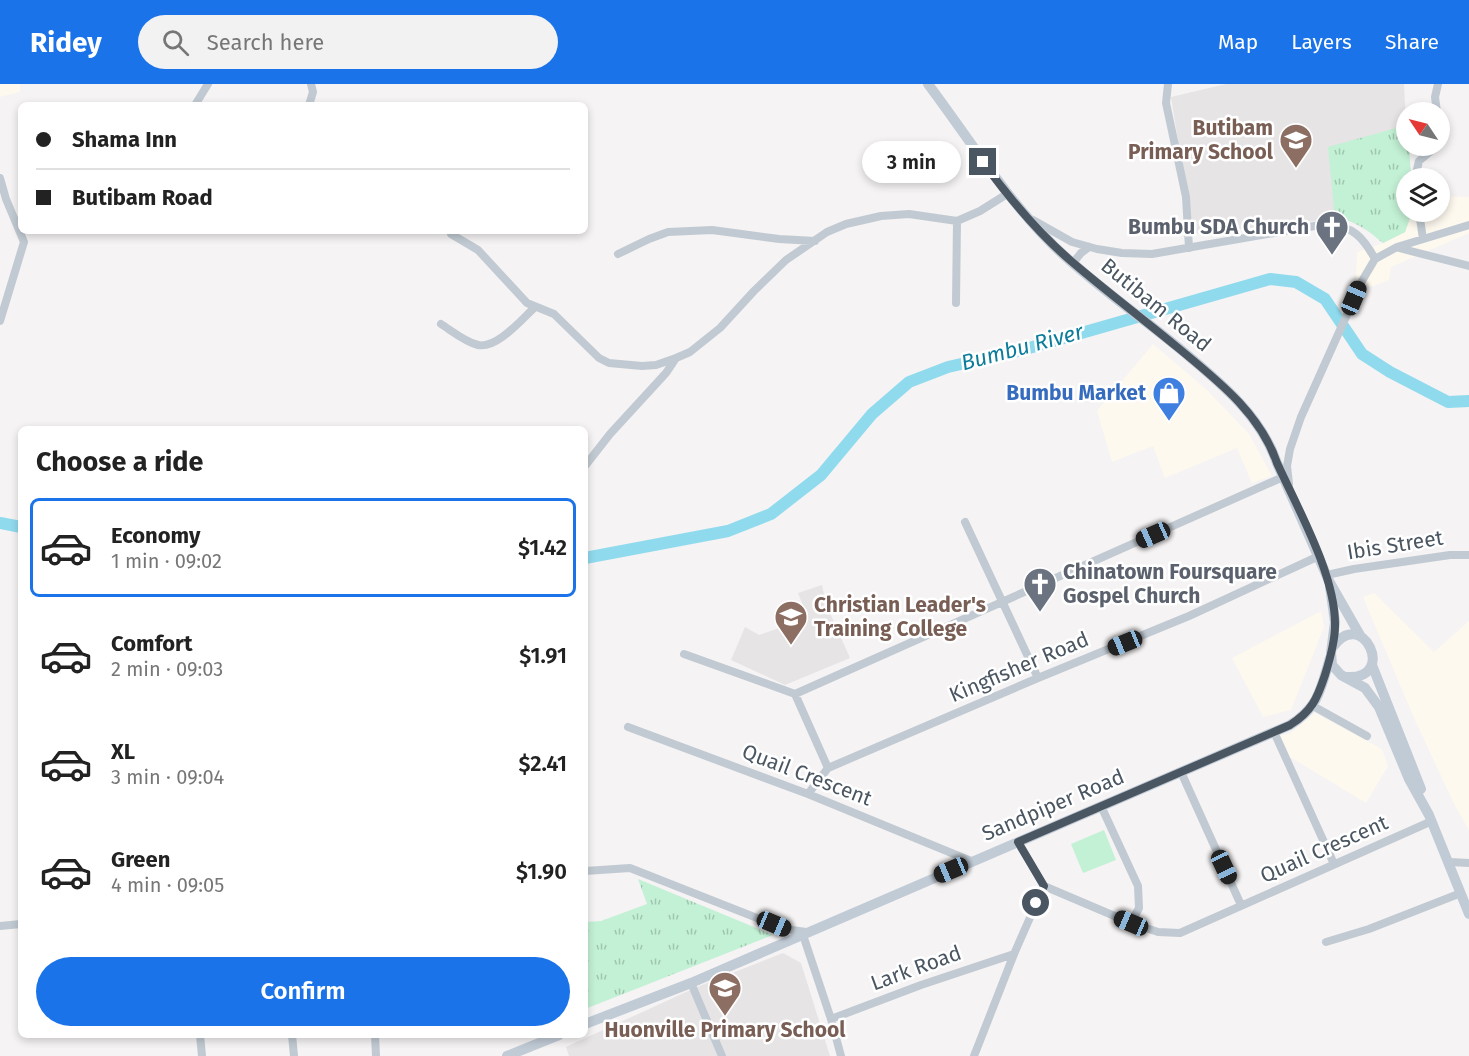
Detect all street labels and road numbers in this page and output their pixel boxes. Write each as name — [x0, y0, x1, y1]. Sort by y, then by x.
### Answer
street label: Butibam Road — [1096, 253, 1216, 357]
street label: Ibis Street — [1345, 525, 1445, 565]
street label: Kingfisher Road — [945, 626, 1093, 708]
street label: Quail Crescent — [738, 738, 876, 812]
street label: Sandpiper Road — [978, 763, 1128, 847]
street label: Quail Crescent — [1256, 809, 1392, 889]
street label: Lark Road — [867, 940, 965, 996]

